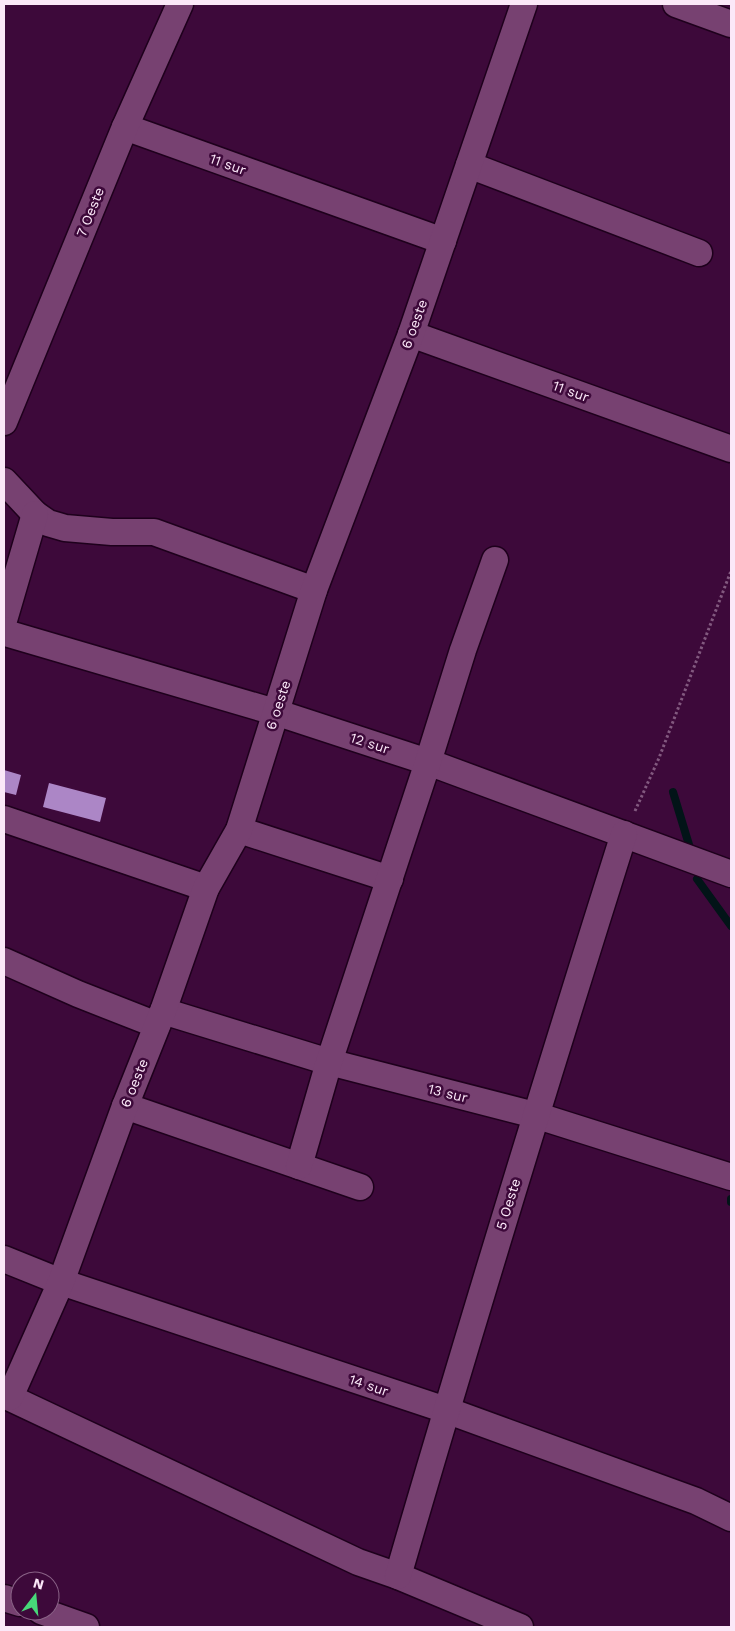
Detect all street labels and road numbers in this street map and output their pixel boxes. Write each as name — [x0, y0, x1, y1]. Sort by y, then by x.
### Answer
street label: 11 sur — [208, 150, 249, 178]
street label: 7 Oeste — [73, 185, 107, 239]
street label: 6 oeste — [398, 297, 430, 351]
street label: 11 sur — [551, 377, 592, 405]
street label: 6 oeste — [262, 678, 294, 732]
street label: 12 sur — [348, 729, 392, 757]
street label: 6 oeste — [117, 1056, 151, 1110]
street label: 13 sur — [427, 1080, 470, 1106]
street label: 5 Oeste — [493, 1176, 523, 1232]
street label: 14 sur — [347, 1371, 391, 1399]

